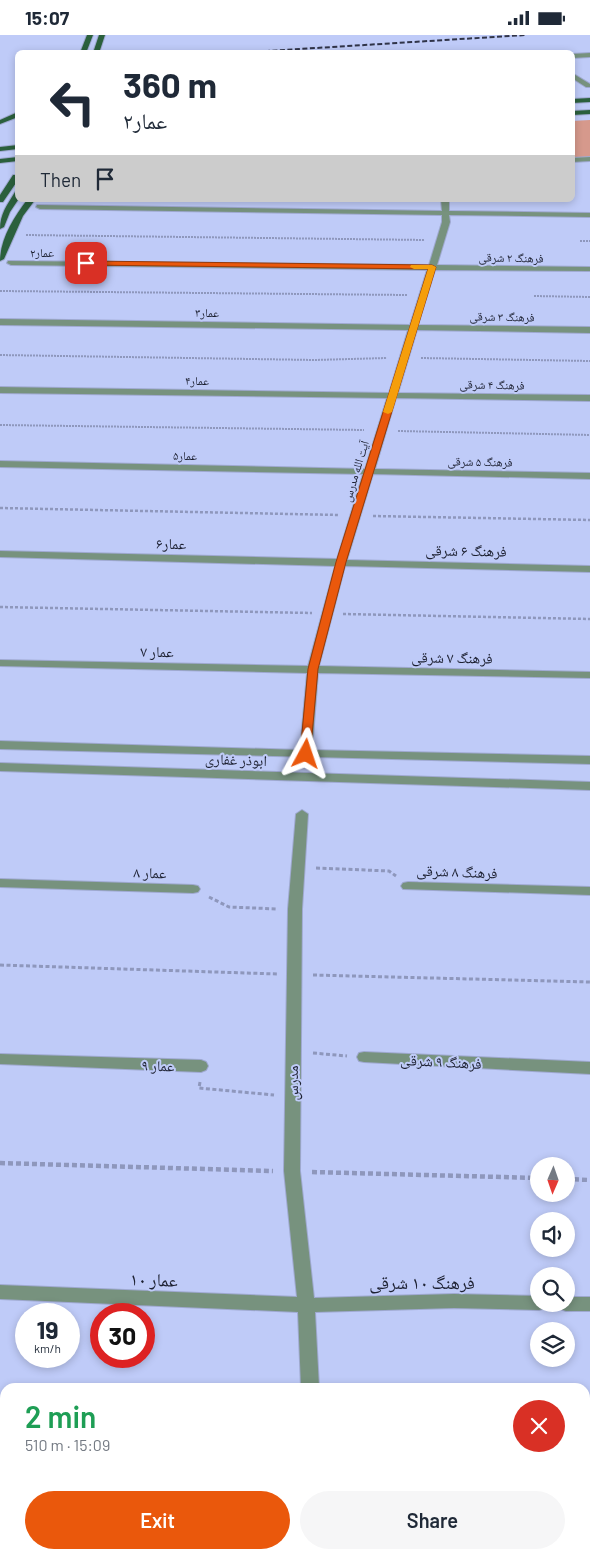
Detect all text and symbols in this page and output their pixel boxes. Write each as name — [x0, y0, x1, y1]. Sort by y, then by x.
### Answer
text: 15:07 — [25, 6, 69, 29]
text: 360 m — [123, 63, 217, 105]
icon: left — [40, 70, 105, 135]
text: عمار۲ — [123, 107, 167, 133]
icon: arrive — [91, 165, 119, 193]
text: Then — [40, 168, 81, 191]
pin — [65, 242, 107, 284]
street label: عمار۲ — [30, 245, 54, 259]
icon: arrive — [72, 249, 100, 277]
street label: فرهنگ ۲ شرقی — [478, 249, 544, 266]
street label: عمار۳ — [195, 305, 219, 319]
street label: فرهنگ ۳ شرقی — [469, 308, 535, 325]
street label: عمار۴ — [185, 373, 209, 387]
street label: فرهنگ ۴ شرقی — [459, 376, 525, 393]
street label: آیت الله مدرس — [339, 438, 372, 504]
street label: عمار۵ — [173, 448, 197, 462]
street label: فرهنگ ۵ شرقی — [447, 453, 513, 470]
street label: عمار۶ — [156, 534, 187, 553]
street label: فرهنگ ۶ شرقی — [425, 540, 507, 562]
street label: عمار ۷ — [140, 642, 174, 661]
street label: فرهنگ ۷ شرقی — [411, 647, 493, 669]
position arrow — [279, 727, 331, 779]
street label: ابوذر غفاری — [205, 749, 267, 771]
street label: فرهنگ ۸ شرقی — [416, 861, 498, 883]
street label: عمار ۸ — [133, 862, 167, 883]
street label: فرهنگ ۹ شرقی — [400, 1050, 482, 1074]
street label: عمار ۹ — [141, 1055, 175, 1076]
street label: مدرس — [283, 1065, 303, 1100]
north arrow — [530, 1157, 575, 1203]
map controls — [530, 1157, 575, 1367]
button: sound — [530, 1212, 575, 1257]
street label: عمار ۱۰ — [130, 1267, 178, 1291]
button: search — [530, 1267, 575, 1312]
street label: فرهنگ ۱۰ شرقی — [369, 1271, 475, 1294]
speed limit sign: 30 — [90, 1303, 155, 1368]
text: 19 — [36, 1314, 59, 1344]
button: layers — [530, 1322, 575, 1367]
text: km/h — [34, 1341, 61, 1355]
text: 2 min — [25, 1398, 96, 1434]
button: close — [513, 1400, 565, 1452]
text: 510 m · 15:09 — [25, 1435, 110, 1454]
button: Exit — [25, 1491, 290, 1549]
button: Share — [300, 1491, 565, 1549]

